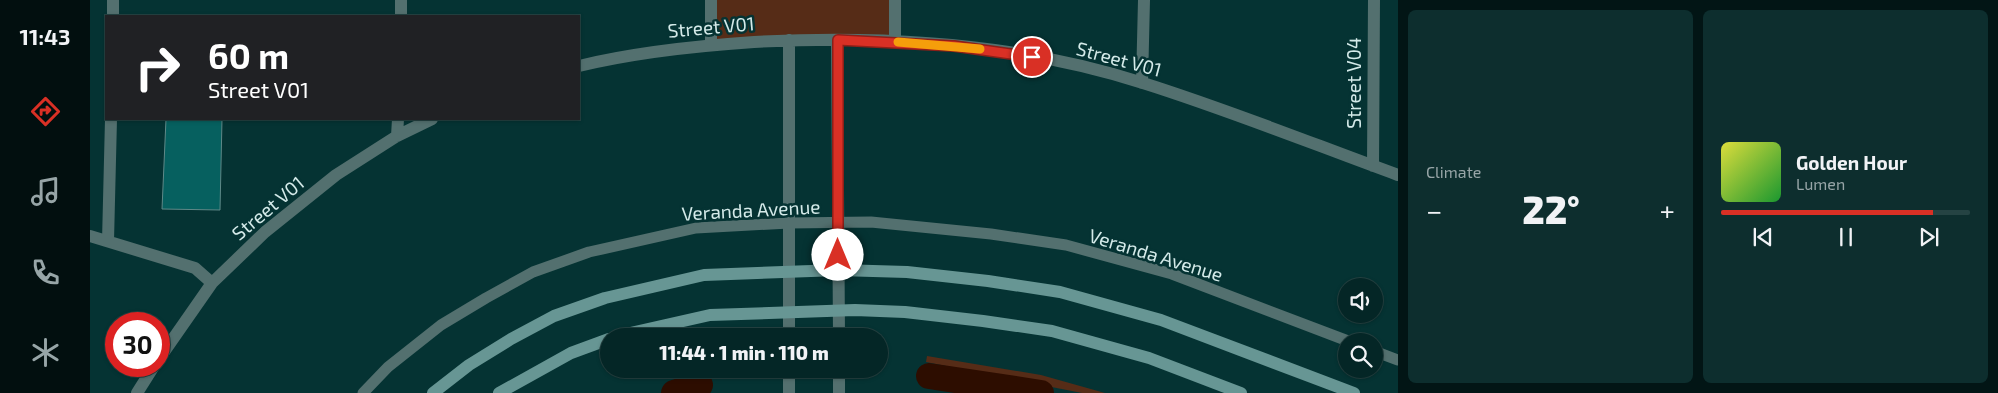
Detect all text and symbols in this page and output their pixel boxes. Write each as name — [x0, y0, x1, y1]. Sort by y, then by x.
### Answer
street label: Street V01 — [667, 11, 755, 42]
text: 11:43 — [19, 23, 71, 49]
text: 60 m — [208, 34, 289, 76]
icon: right — [125, 35, 190, 100]
pin — [1011, 36, 1053, 78]
street label: Street V01 — [1074, 36, 1164, 81]
street label: Street V04 — [1342, 37, 1365, 129]
icon: arrive — [1018, 43, 1046, 71]
text: Street V01 — [208, 76, 309, 102]
icon: directions — [28, 94, 63, 129]
text: Golden Hour — [1796, 151, 1907, 174]
text: Climate — [1426, 162, 1481, 181]
street label: Street V01 — [227, 171, 308, 244]
icon: music — [28, 174, 63, 209]
text: Lumen — [1796, 174, 1845, 193]
text: 22° — [1522, 186, 1580, 232]
text: − — [1426, 193, 1442, 227]
text: + — [1660, 193, 1675, 227]
street label: Veranda Avenue — [681, 194, 821, 225]
street label: Veranda Avenue — [1086, 223, 1226, 286]
icon: previous — [1749, 223, 1777, 251]
icon: pause — [1832, 223, 1860, 251]
icon: next — [1915, 223, 1943, 251]
position arrow — [811, 228, 863, 280]
icon: phone — [28, 255, 63, 290]
map controls — [1338, 278, 1383, 378]
button: sound — [1338, 278, 1383, 323]
speed limit sign: 30 — [105, 312, 170, 377]
button: search — [1338, 333, 1383, 378]
icon: climate — [28, 335, 63, 370]
text: 11:44 · 1 min · 110 m — [659, 341, 829, 364]

